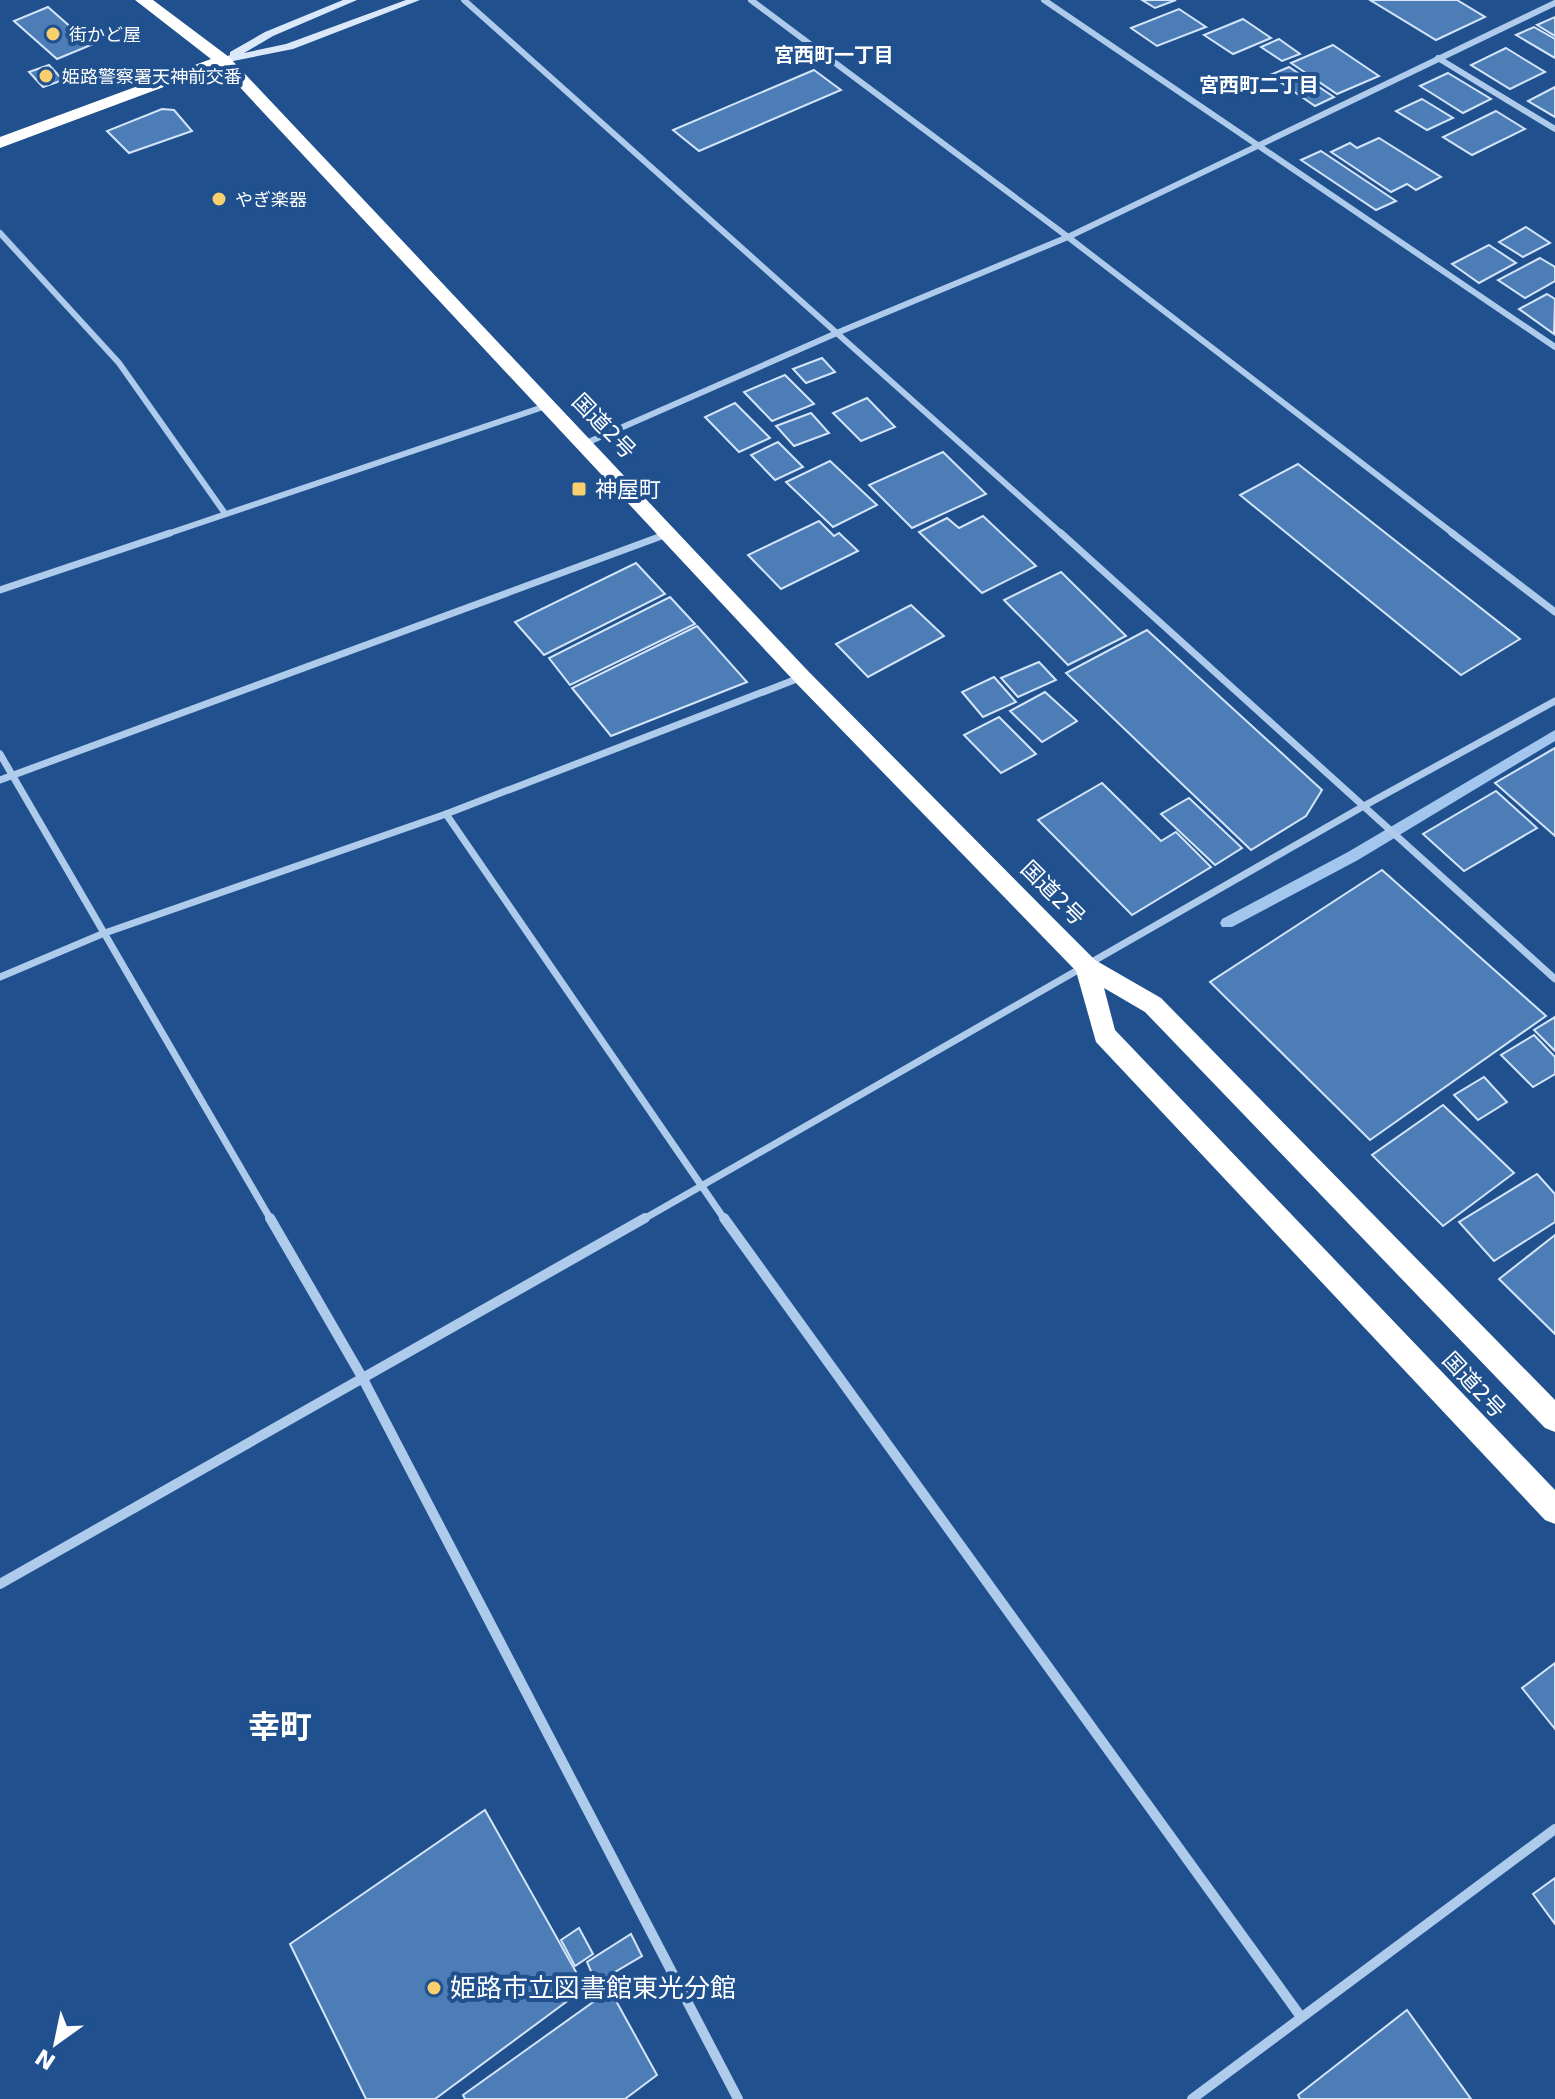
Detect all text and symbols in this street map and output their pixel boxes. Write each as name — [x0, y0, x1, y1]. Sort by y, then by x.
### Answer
place label: 街かど屋 — [69, 24, 141, 45]
marker: 街かど屋 — [44, 25, 62, 43]
district label: 宮西町一丁目 — [774, 43, 894, 67]
place label: 姫路警察署天神前交番 — [62, 66, 242, 87]
marker: 姫路警察署天神前交番 — [37, 67, 55, 85]
district label: 宮西町二丁目 — [1199, 73, 1319, 97]
place label: やぎ楽器 — [235, 189, 307, 210]
marker: やぎ楽器 — [210, 190, 228, 208]
street label: 国道2号 — [567, 389, 641, 463]
place label: 神屋町 — [595, 477, 661, 502]
marker: 神屋町 — [570, 480, 588, 498]
street label: 国道2号 — [1016, 856, 1090, 930]
street label: 国道2号 — [1438, 1347, 1510, 1423]
district label: 幸町 — [248, 1708, 312, 1746]
place label: 姫路市立図書館東光分館 — [450, 1973, 736, 2003]
marker: 姫路市立図書館東光分館 — [425, 1979, 443, 1997]
north arrow — [16, 2003, 96, 2083]
text: N — [31, 2044, 60, 2075]

